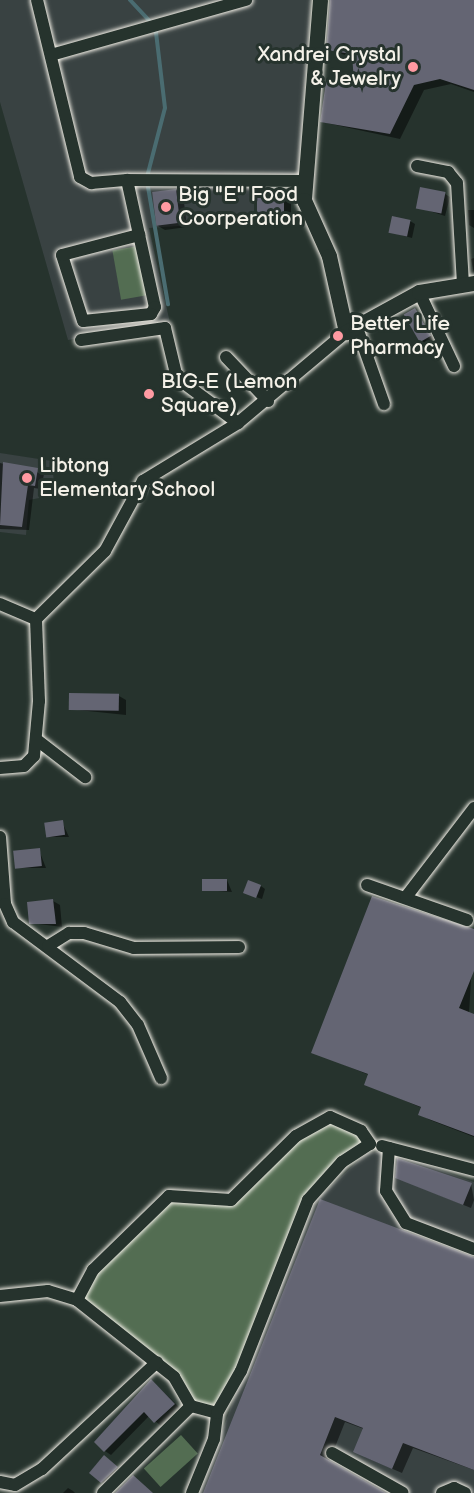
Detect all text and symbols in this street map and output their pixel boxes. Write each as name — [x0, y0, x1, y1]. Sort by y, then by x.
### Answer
place label: Xandrei Crystal & Jewelry — [258, 42, 401, 92]
marker: Xandrei Crystal & Jewelry — [406, 60, 420, 74]
place label: Big "E" Food Coorperation — [178, 182, 303, 232]
marker: Big "E" Food Coorperation — [159, 200, 173, 214]
place label: Better Life Pharmacy — [350, 311, 450, 361]
marker: Better Life Pharmacy — [331, 329, 345, 343]
place label: BIG-E (Lemon Square) — [161, 369, 297, 419]
marker: BIG-E (Lemon Square) — [142, 387, 156, 401]
place label: Libtong Elementary School — [39, 453, 217, 503]
marker: Libtong Elementary School — [20, 471, 34, 485]

